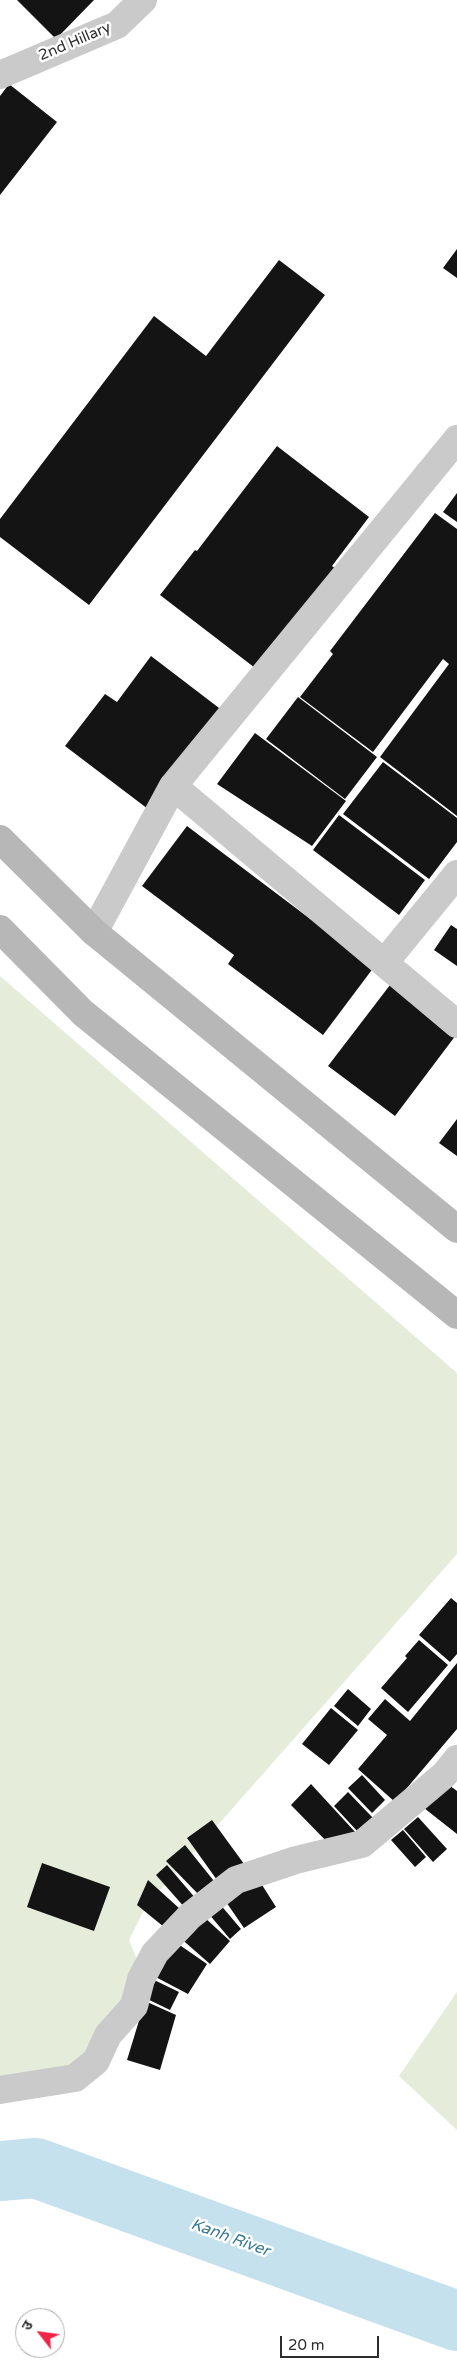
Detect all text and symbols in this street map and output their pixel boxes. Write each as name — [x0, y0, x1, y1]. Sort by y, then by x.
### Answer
street label: 2nd Hillary — [36, 19, 114, 65]
water label: Kanh River — [188, 2215, 272, 2261]
north arrow — [15, 2308, 65, 2358]
text: उ — [18, 2318, 37, 2334]
scale bar — [282, 2326, 381, 2358]
text: 20 m — [288, 2336, 325, 2354]

